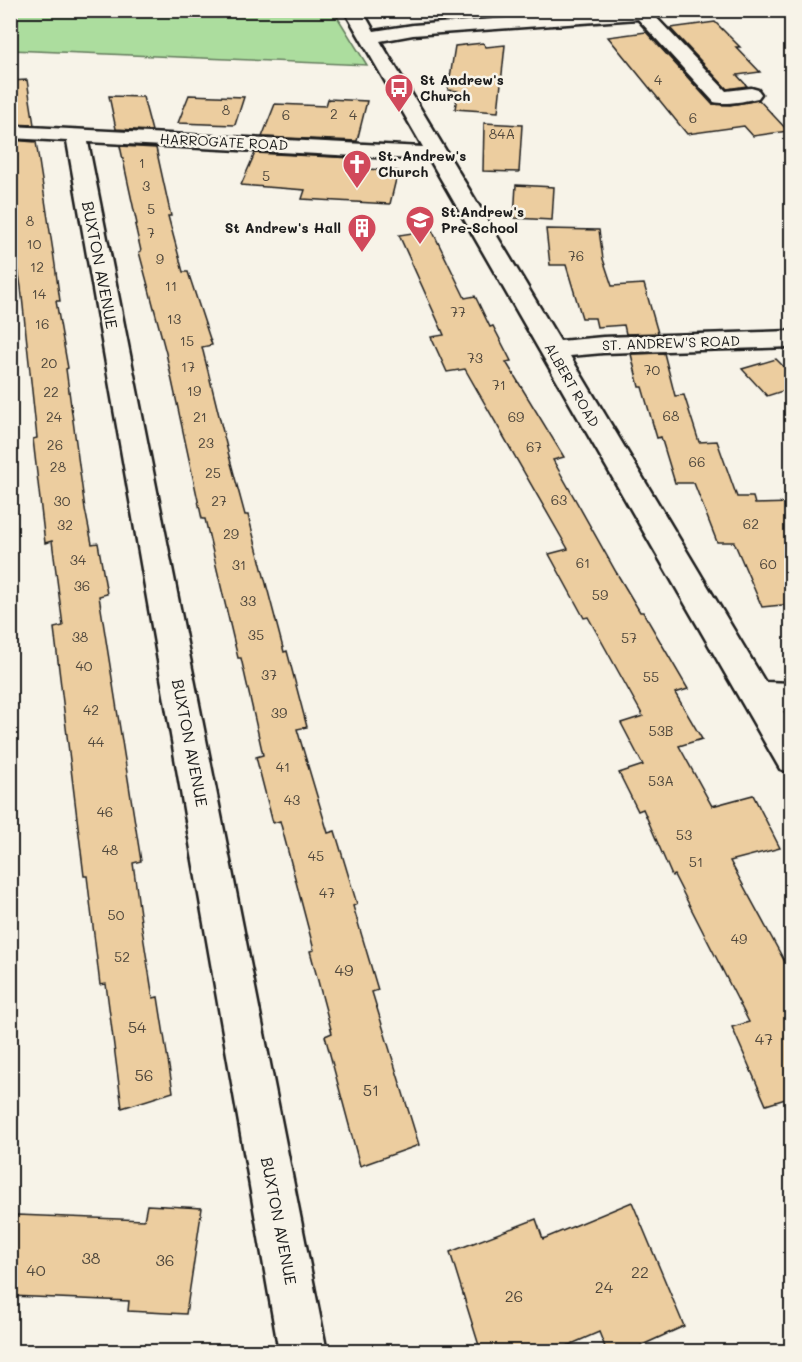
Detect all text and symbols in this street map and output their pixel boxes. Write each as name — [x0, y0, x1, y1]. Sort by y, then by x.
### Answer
place label: St Andrew's Church — [420, 70, 504, 105]
house number: 4 — [654, 70, 663, 89]
bus stop icon: St Andrew's Church — [383, 72, 415, 114]
house number: 8 — [222, 100, 230, 119]
house number: 2 — [330, 104, 338, 123]
house number: 6 — [282, 105, 290, 124]
house number: 4 — [349, 105, 358, 124]
house number: 6 — [689, 108, 697, 127]
house number: 84A — [489, 124, 515, 143]
street label: HARROGATE ROAD — [159, 129, 289, 154]
place label: St. Andrew's Church — [378, 146, 466, 181]
church icon: St. Andrew's Church — [341, 148, 373, 190]
house number: 1 — [139, 153, 145, 172]
house number: 5 — [262, 166, 270, 185]
house number: 3 — [142, 176, 150, 195]
street label: BUXTON AVENUE — [78, 199, 123, 330]
house number: 5 — [147, 199, 155, 218]
place label: St.Andrew's Pre-School — [441, 202, 524, 237]
school or university icon: St.Andrew's Pre-School — [404, 204, 436, 246]
house number: 8 — [26, 211, 34, 230]
building icon: St Andrew's Hall — [346, 212, 378, 254]
place label: St Andrew's Hall — [225, 218, 341, 237]
house number: 7 — [147, 223, 155, 242]
house number: 10 — [27, 234, 42, 253]
house number: 76 — [568, 246, 584, 265]
house number: 9 — [156, 249, 164, 268]
house number: 12 — [30, 257, 44, 276]
house number: 11 — [165, 276, 177, 295]
house number: 14 — [32, 284, 47, 303]
house number: 77 — [450, 302, 466, 321]
house number: 13 — [167, 309, 181, 328]
house number: 16 — [35, 314, 49, 333]
house number: 15 — [180, 331, 194, 350]
street label: ST. ANDREW'S ROAD — [602, 331, 740, 354]
street label: ALBERT ROAD — [541, 339, 604, 430]
house number: 73 — [467, 348, 483, 367]
house number: 20 — [41, 353, 58, 372]
house number: 17 — [181, 357, 195, 376]
house number: 70 — [644, 360, 661, 379]
house number: 71 — [492, 375, 506, 394]
house number: 19 — [187, 381, 201, 400]
house number: 22 — [43, 382, 59, 401]
house number: 68 — [663, 406, 679, 425]
house number: 24 — [46, 407, 63, 426]
house number: 21 — [193, 407, 207, 426]
house number: 69 — [508, 407, 524, 426]
house number: 23 — [198, 433, 214, 452]
house number: 26 — [47, 435, 63, 454]
house number: 67 — [526, 437, 542, 456]
house number: 66 — [689, 452, 705, 471]
house number: 28 — [50, 457, 66, 476]
house number: 25 — [205, 463, 221, 482]
house number: 63 — [551, 490, 567, 509]
house number: 30 — [54, 491, 71, 510]
house number: 27 — [211, 491, 227, 510]
house number: 62 — [743, 514, 759, 533]
house number: 32 — [57, 515, 73, 534]
house number: 29 — [223, 524, 239, 543]
house number: 34 — [70, 550, 87, 569]
house number: 61 — [576, 553, 590, 572]
house number: 60 — [759, 554, 777, 573]
house number: 31 — [232, 555, 246, 574]
house number: 36 — [74, 576, 90, 595]
house number: 59 — [592, 585, 608, 604]
house number: 33 — [240, 591, 256, 610]
house number: 35 — [248, 625, 264, 644]
house number: 38 — [72, 627, 88, 646]
house number: 57 — [621, 628, 637, 647]
house number: 40 — [76, 656, 93, 675]
house number: 37 — [261, 665, 277, 684]
house number: 55 — [643, 667, 659, 686]
street label: BUXTON AVENUE — [168, 677, 213, 808]
house number: 42 — [83, 700, 99, 719]
house number: 39 — [271, 703, 287, 722]
house number: 53B — [648, 721, 674, 740]
house number: 44 — [88, 732, 105, 751]
house number: 41 — [276, 757, 290, 776]
house number: 53A — [648, 771, 674, 790]
house number: 43 — [284, 790, 300, 809]
house number: 46 — [97, 802, 113, 821]
house number: 53 — [676, 825, 692, 844]
house number: 48 — [102, 840, 118, 859]
house number: 45 — [308, 846, 324, 865]
house number: 51 — [689, 852, 703, 871]
house number: 47 — [319, 883, 335, 902]
house number: 50 — [108, 905, 125, 924]
house number: 49 — [731, 929, 747, 948]
house number: 52 — [114, 947, 130, 966]
house number: 49 — [335, 959, 353, 980]
house number: 54 — [128, 1016, 147, 1037]
house number: 47 — [755, 1028, 773, 1049]
house number: 56 — [135, 1064, 154, 1085]
house number: 51 — [363, 1079, 379, 1100]
street label: BUXTON AVENUE — [257, 1155, 302, 1286]
house number: 38 — [81, 1247, 101, 1268]
house number: 36 — [155, 1249, 175, 1270]
house number: 40 — [26, 1259, 46, 1280]
house number: 22 — [631, 1261, 649, 1282]
house number: 24 — [595, 1276, 614, 1297]
house number: 26 — [505, 1285, 523, 1306]

